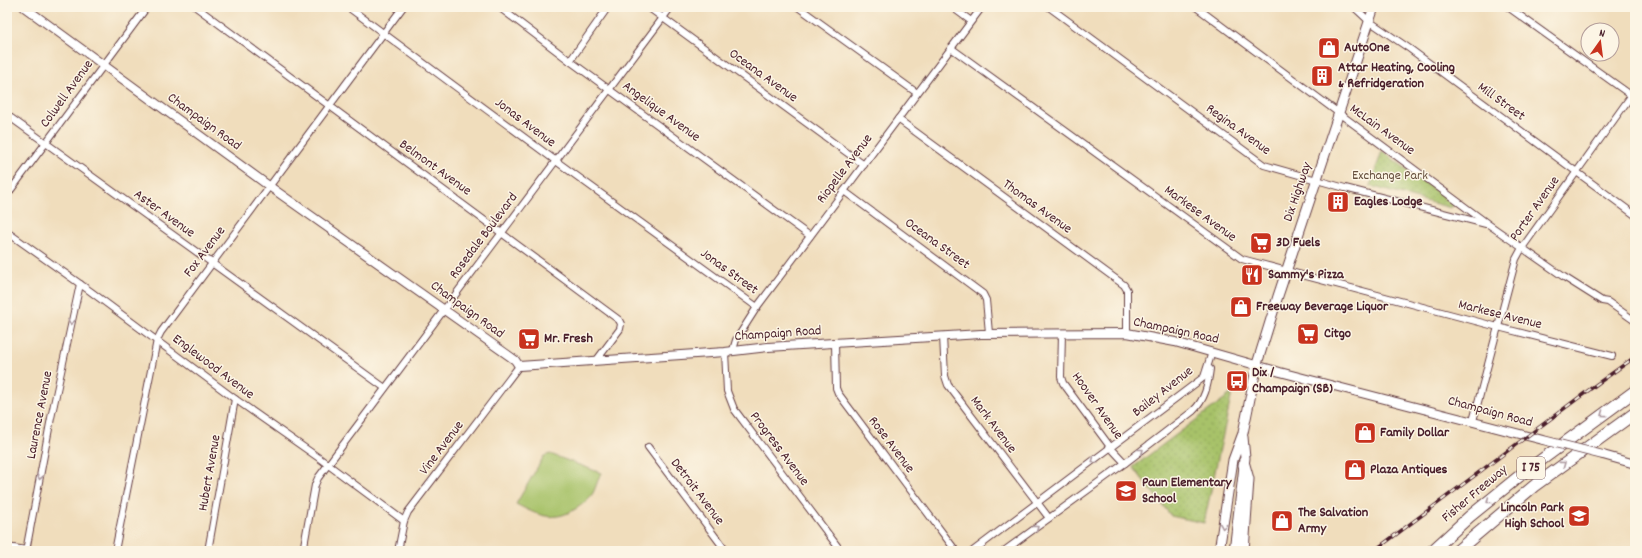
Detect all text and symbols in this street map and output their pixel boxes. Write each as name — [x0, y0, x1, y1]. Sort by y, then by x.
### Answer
north arrow — [1580, 22, 1620, 62]
text: N — [1597, 26, 1607, 43]
shop icon: AutoOne — [1316, 35, 1342, 61]
place label: AutoOne — [1344, 38, 1390, 58]
street label: Oceana Avenue — [724, 44, 802, 108]
street label: Colwell Avenue — [35, 56, 99, 132]
place label: Attar Heating, Cooling & Refridgeration — [1338, 58, 1455, 94]
building icon: Attar Heating, Cooling & Refridgeration — [1309, 63, 1335, 89]
street label: Angelique Avenue — [618, 77, 704, 147]
street label: Mill Street — [1473, 78, 1529, 126]
street label: Champaign Road — [163, 88, 245, 156]
street label: Jonas Avenue — [490, 93, 560, 153]
street label: McLain Avenue — [1345, 99, 1419, 161]
street label: Regina Avenue — [1201, 100, 1275, 160]
street label: Riopelle Avenue — [812, 130, 878, 208]
street label: Belmont Avenue — [395, 135, 475, 201]
street label: Dix Highway — [1278, 159, 1318, 224]
park label: Exchange Park — [1352, 166, 1428, 186]
street label: Porter Avenue — [1505, 172, 1565, 246]
street label: Thomas Avenue — [998, 175, 1076, 239]
street label: Markese Avenue — [1160, 181, 1240, 247]
street label: Aster Avenue — [129, 185, 199, 243]
street label: Rosedale Boulevard — [445, 189, 523, 283]
building icon: Eagles Lodge — [1325, 189, 1351, 215]
place label: Eagles Lodge — [1354, 192, 1422, 212]
street label: Oceana Street — [900, 213, 974, 275]
street label: Fox Avenue — [179, 222, 231, 282]
supermarket icon: 3D Fuels — [1248, 230, 1274, 256]
place label: 3D Fuels — [1276, 233, 1320, 253]
street label: Jonas Street — [696, 244, 762, 300]
restaurant icon: Sammy's Pizza — [1239, 262, 1265, 288]
place label: Sammy's Pizza — [1268, 265, 1345, 285]
street label: Champaign Road — [426, 276, 508, 344]
shop icon: Freeway Beverage Liquor — [1228, 294, 1254, 320]
street label: Markese Avenue — [1456, 295, 1544, 335]
place label: Freeway Beverage Liquor — [1256, 297, 1389, 317]
street label: Champaign Road — [1131, 312, 1221, 350]
one-way arrow — [67, 319, 75, 325]
street label: Champaign Road — [734, 321, 822, 347]
supermarket icon: Citgo — [1295, 321, 1321, 347]
place label: Citgo — [1324, 324, 1351, 344]
supermarket icon: Mr. Fresh — [516, 326, 542, 352]
place label: Mr. Fresh — [544, 329, 593, 349]
street label: Englewood Avenue — [168, 330, 258, 404]
street label: Bailey Avenue — [1128, 362, 1198, 422]
place label: Dix / Champaign (SB) — [1252, 363, 1333, 399]
street label: Hoover Avenue — [1066, 368, 1128, 444]
bus stop icon: Dix / Champaign (SB) — [1224, 368, 1250, 394]
street label: Laurence Avenue — [22, 369, 58, 461]
street label: Champaign Road — [1445, 391, 1535, 433]
street label: Mark Avenue — [965, 392, 1021, 458]
street label: Progress Avenue — [744, 408, 814, 490]
one-way arrow — [1601, 409, 1608, 416]
street label: Rose Avenue — [863, 412, 919, 478]
street label: Vine Avenue — [415, 417, 469, 479]
shop icon: Family Dollar — [1352, 420, 1378, 446]
place label: Family Dollar — [1380, 423, 1450, 443]
street label: Hubert Avenue — [193, 433, 227, 513]
one-way arrow — [1136, 449, 1143, 456]
street label: Detroit Avenue — [665, 454, 729, 530]
one-way arrow — [1091, 456, 1098, 463]
shop icon: Plaza Antiques — [1342, 457, 1368, 483]
road number: I 75 — [1517, 457, 1545, 479]
place label: Plaza Antiques — [1370, 460, 1448, 480]
street label: Fisher Freeway — [1438, 460, 1513, 528]
one-way arrow — [1558, 462, 1565, 469]
place label: Paun Elementary School — [1142, 473, 1233, 509]
one-way arrow — [36, 474, 45, 480]
school or university icon: Paun Elementary School — [1113, 478, 1139, 504]
one-way arrow — [1486, 497, 1494, 504]
place label: Lincoln Park High School — [1501, 498, 1565, 534]
place label: The Salvation Army — [1298, 503, 1369, 539]
school or university icon: Lincoln Park High School — [1566, 503, 1592, 529]
shop icon: The Salvation Army — [1269, 508, 1295, 534]
one-way arrow — [1219, 523, 1228, 529]
one-way arrow — [1031, 525, 1038, 532]

